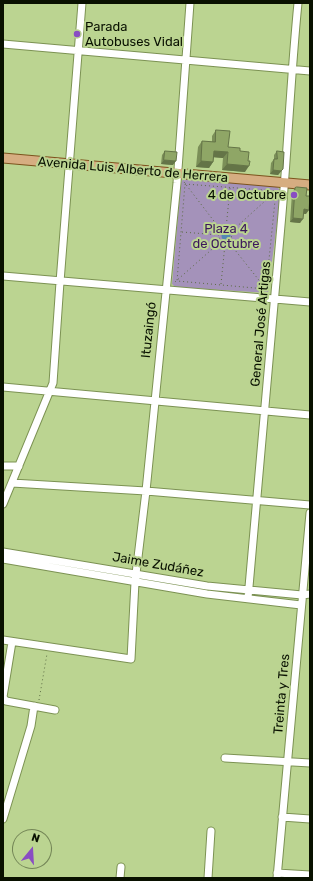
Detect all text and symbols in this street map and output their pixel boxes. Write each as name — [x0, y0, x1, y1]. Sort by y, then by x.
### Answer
place label: Parada Autobuses Vidal — [85, 19, 183, 50]
marker: Parada Autobuses Vidal — [72, 29, 82, 39]
street label: Avenida Luis Alberto de Herrera — [37, 154, 229, 186]
place label: 4 de Octubre — [208, 187, 286, 203]
marker: 4 de Octubre — [289, 190, 299, 200]
park label: Plaza 4 de Octubre — [193, 221, 259, 252]
street label: General José Artigas — [248, 261, 274, 387]
street label: Ituzaingó — [138, 301, 160, 359]
street label: Jaime Zudáñez — [111, 549, 205, 581]
street label: Treinta y Tres — [271, 653, 293, 735]
north arrow — [12, 829, 52, 869]
text: N — [30, 831, 41, 845]

